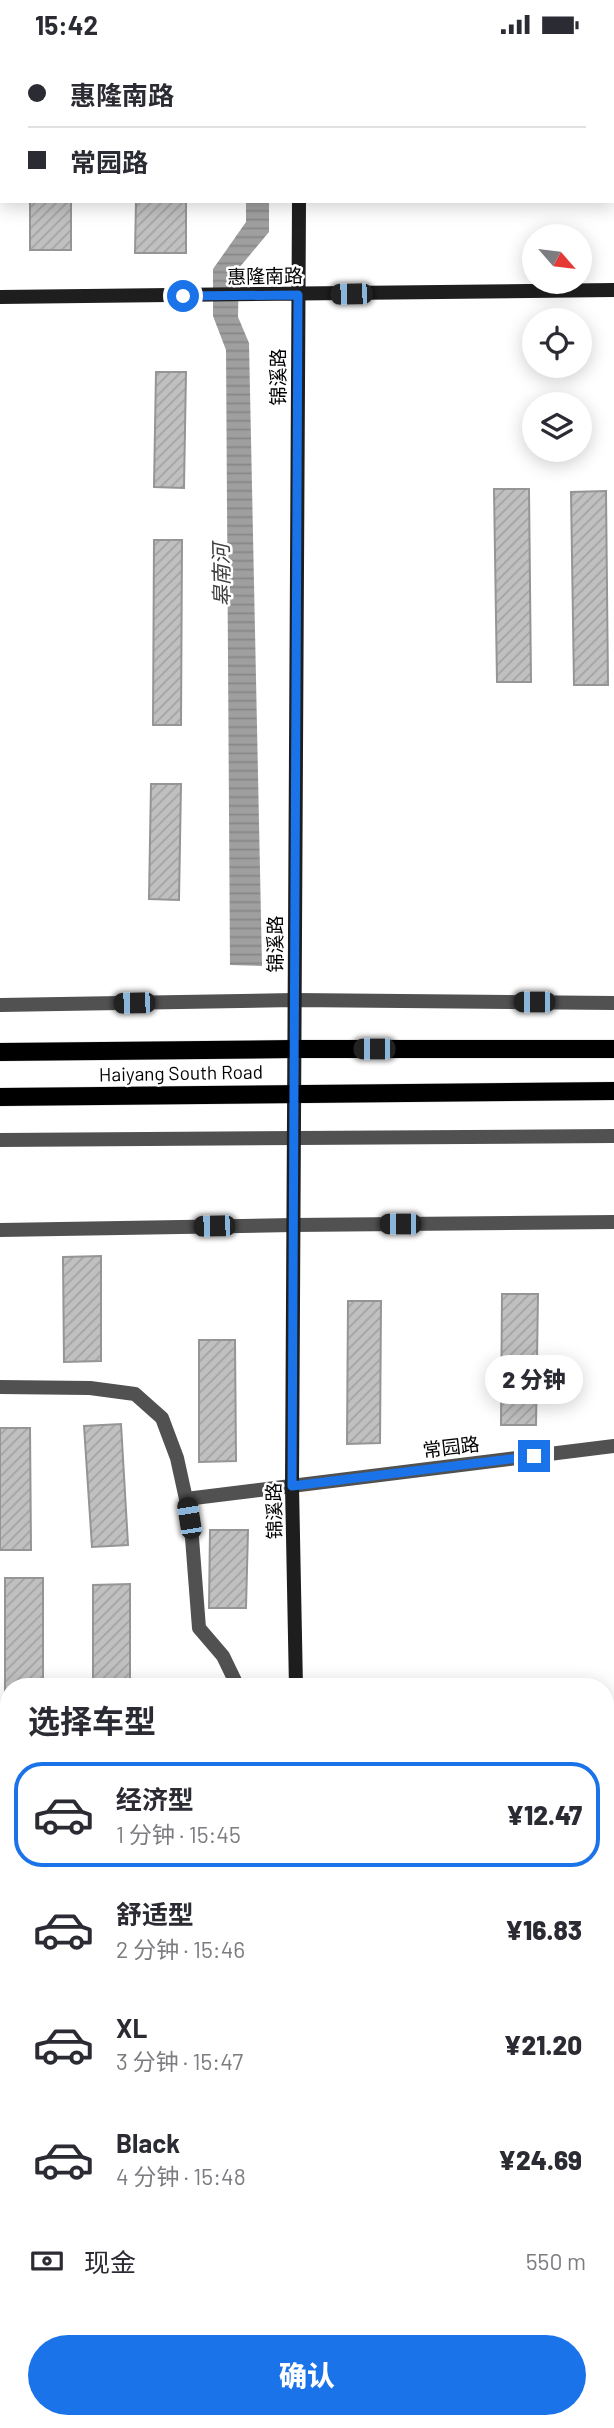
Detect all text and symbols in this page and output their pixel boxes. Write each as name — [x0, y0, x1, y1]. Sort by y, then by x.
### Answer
text: 15:42 — [35, 9, 98, 40]
text: 惠隆南路 — [70, 79, 174, 110]
text: 常园路 — [70, 146, 148, 177]
north arrow — [522, 224, 592, 294]
map controls — [522, 224, 592, 462]
street label: 惠隆南路 — [227, 263, 303, 288]
route start — [167, 280, 199, 312]
car — [330, 283, 373, 305]
button: locate — [522, 308, 592, 378]
street label: 锦溪路 — [266, 348, 289, 406]
button: layers — [522, 392, 592, 462]
water label: 皋南河 — [207, 539, 234, 607]
street label: 锦溪路 — [263, 915, 286, 973]
car — [113, 992, 156, 1014]
car — [514, 992, 556, 1013]
car — [354, 1039, 396, 1060]
street label: Haiyang South Road — [99, 1060, 263, 1085]
car — [380, 1214, 422, 1235]
car — [193, 1215, 236, 1237]
callout: 2 分钟 — [485, 1355, 583, 1403]
text: 2 分钟 — [502, 1365, 566, 1393]
street label: 常园路 — [421, 1432, 481, 1461]
route end — [518, 1440, 550, 1472]
street label: 锦溪路 — [262, 1482, 285, 1540]
car — [176, 1496, 203, 1540]
text: 选择车型 — [28, 1701, 156, 1739]
icon: car — [32, 1783, 95, 1846]
text: 经济型 — [116, 1783, 194, 1814]
text: ¥12.47 — [506, 1799, 582, 1830]
text: 1 分钟 · 15:45 — [116, 1820, 241, 1848]
icon: car — [32, 1898, 95, 1961]
text: 舒适型 — [116, 1898, 194, 1929]
text: ¥16.83 — [505, 1914, 582, 1945]
text: 2 分钟 · 15:46 — [116, 1935, 245, 1963]
text: XL — [116, 2012, 147, 2043]
icon: car — [32, 2013, 95, 2076]
text: ¥21.20 — [504, 2029, 582, 2060]
text: 3 分钟 · 15:47 — [116, 2047, 243, 2075]
text: Black — [116, 2127, 180, 2158]
icon: car — [32, 2128, 95, 2191]
text: ¥24.69 — [498, 2144, 582, 2175]
text: 4 分钟 · 15:48 — [116, 2162, 246, 2190]
icon: cash — [28, 2242, 66, 2280]
text: 现金 — [84, 2246, 136, 2277]
text: 550 m — [526, 2247, 586, 2275]
button: 确认 — [28, 2335, 586, 2415]

